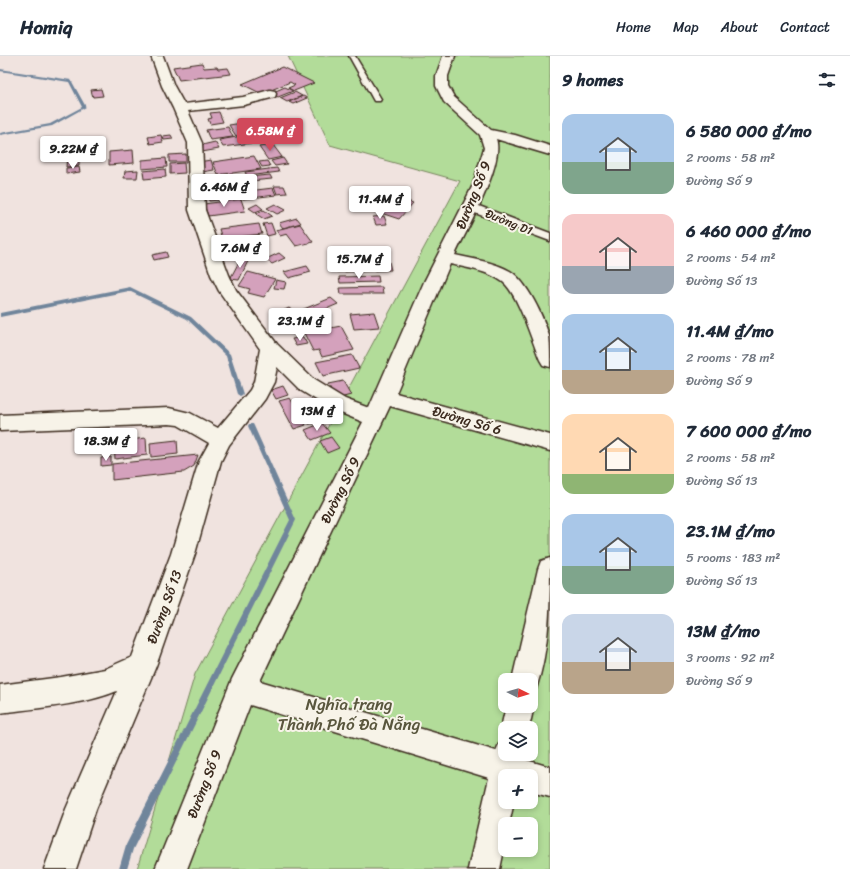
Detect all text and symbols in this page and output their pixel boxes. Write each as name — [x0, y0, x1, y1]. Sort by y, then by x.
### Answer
text: Homiq — [20, 11, 72, 44]
text: Home — [616, 15, 651, 40]
text: Map — [673, 15, 699, 40]
text: About — [721, 15, 758, 40]
text: Contact — [780, 15, 830, 40]
text: 9 homes — [562, 65, 623, 95]
icon: filters — [816, 69, 838, 91]
text: 6 580 000 ₫/mo — [686, 116, 812, 146]
pin: 6.58M ₫ — [233, 118, 307, 152]
text: 6.58M ₫ — [246, 119, 294, 142]
icon: home — [594, 130, 642, 178]
pin: 9.22M ₫ — [36, 136, 110, 170]
text: 9.22M ₫ — [49, 137, 97, 160]
text: 2 rooms · 58 m² — [686, 146, 775, 169]
street label: Đường Số 9 — [448, 157, 499, 233]
text: Đường Số 9 — [686, 169, 753, 192]
pin: 6.46M ₫ — [187, 174, 261, 208]
text: 6.46M ₫ — [200, 175, 248, 198]
pin: 11.4M ₫ — [343, 186, 417, 220]
text: 11.4M ₫ — [358, 187, 402, 210]
street label: Đường D1 — [482, 202, 536, 242]
text: 6 460 000 ₫/mo — [686, 216, 811, 246]
icon: home — [594, 230, 642, 278]
pin: 7.6M ₫ — [207, 235, 273, 269]
text: 7.6M ₫ — [220, 236, 260, 259]
pin: 15.7M ₫ — [322, 246, 396, 280]
text: 2 rooms · 54 m² — [686, 246, 776, 269]
text: 15.7M ₫ — [336, 247, 382, 270]
text: Đường Số 13 — [686, 269, 757, 292]
pin: 23.1M ₫ — [263, 308, 337, 342]
text: 23.1M ₫ — [278, 309, 322, 332]
text: 11.4M ₫/mo — [686, 316, 774, 346]
icon: home — [594, 330, 642, 378]
text: 2 rooms · 78 m² — [686, 346, 775, 369]
text: Đường Số 9 — [686, 369, 753, 392]
pin: 13M ₫ — [289, 398, 345, 432]
text: 13M ₫ — [300, 399, 334, 422]
street label: Đường Số 6 — [429, 399, 505, 442]
text: 7 600 000 ₫/mo — [686, 416, 811, 446]
pin: 18.3M ₫ — [69, 428, 143, 462]
text: 18.3M ₫ — [83, 429, 129, 452]
icon: home — [594, 430, 642, 478]
text: 2 rooms · 58 m² — [686, 446, 775, 469]
street label: Đường Số 9 — [313, 452, 368, 528]
text: Đường Số 13 — [686, 469, 757, 492]
text: 23.1M ₫/mo — [686, 516, 775, 546]
icon: home — [594, 530, 642, 578]
text: 5 rooms · 183 m² — [686, 546, 780, 569]
street label: Đường Số 13 — [140, 567, 189, 648]
text: Đường Số 13 — [686, 569, 757, 592]
text: 13M ₫/mo — [686, 616, 760, 646]
icon: home — [594, 630, 642, 678]
text: 3 rooms · 92 m² — [686, 646, 775, 669]
text: Đường Số 9 — [686, 669, 753, 692]
north arrow — [498, 673, 538, 713]
map controls — [498, 673, 538, 857]
park label: Nghĩa trang Thành Phố Đà Nẵng — [278, 689, 421, 739]
button: layers — [498, 721, 538, 761]
street label: Đường Số 9 — [180, 746, 229, 822]
button: + — [498, 769, 538, 809]
button: − — [498, 817, 538, 857]

